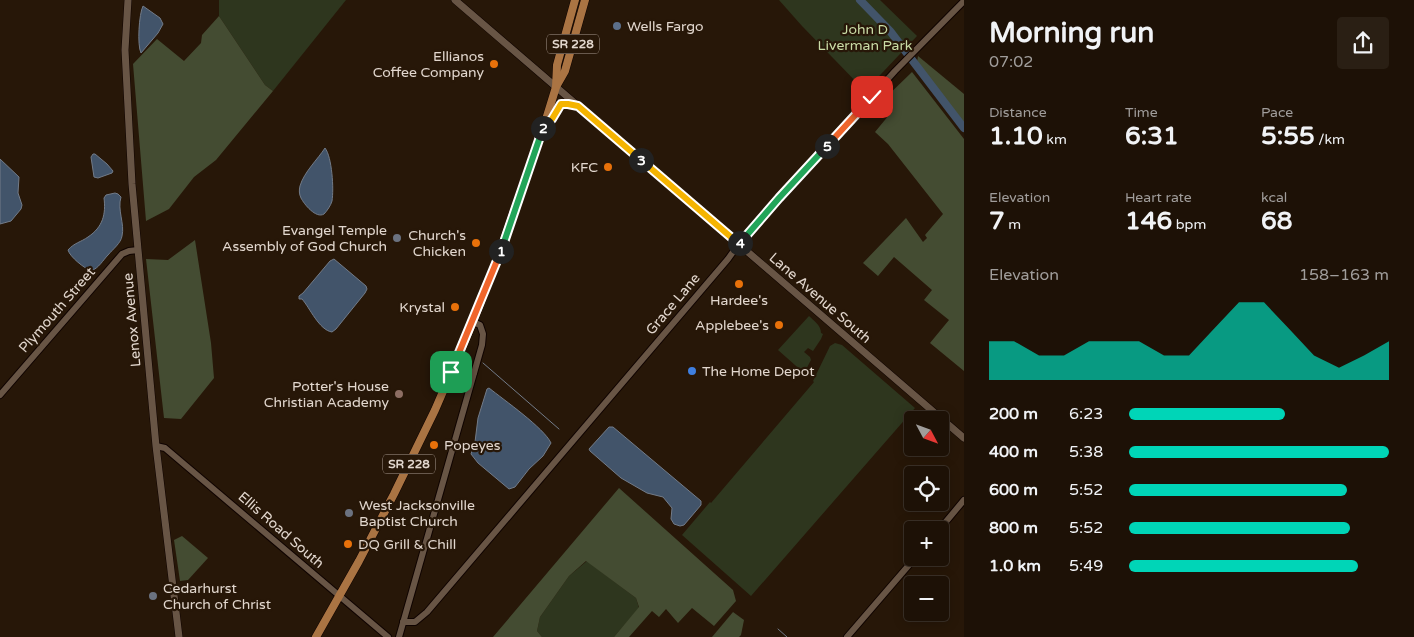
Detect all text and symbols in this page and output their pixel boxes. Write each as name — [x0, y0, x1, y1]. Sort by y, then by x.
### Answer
text: Morning run — [989, 16, 1154, 50]
button: share — [1337, 17, 1389, 69]
place label: Wells Fargo — [627, 18, 704, 35]
marker: Wells Fargo — [611, 20, 623, 32]
park label: John D Liverman Park — [818, 21, 913, 54]
road number: SR 228 — [547, 34, 599, 54]
place label: Ellianos Coffee Company — [373, 48, 484, 81]
text: 07:02 — [989, 52, 1033, 72]
marker: Ellianos Coffee Company — [488, 58, 500, 70]
pin — [851, 76, 893, 118]
icon: check — [858, 83, 886, 111]
text: Distance — [989, 104, 1047, 121]
text: Time — [1125, 104, 1158, 121]
text: Pace — [1261, 104, 1293, 121]
pin: 2 — [530, 116, 556, 140]
text: 2 — [539, 120, 548, 137]
text: 1.10 — [989, 121, 1043, 151]
text: 6:31 — [1125, 121, 1179, 151]
text: 5:55 — [1261, 121, 1315, 151]
text: km — [1043, 131, 1067, 148]
text: /km — [1315, 131, 1345, 148]
pin: 5 — [814, 134, 840, 158]
text: 5 — [823, 138, 832, 155]
pin: 3 — [628, 148, 654, 172]
text: 3 — [637, 152, 646, 169]
place label: KFC — [571, 159, 598, 176]
marker: KFC — [602, 161, 614, 173]
text: Elevation — [989, 189, 1050, 206]
text: Heart rate — [1125, 189, 1192, 206]
text: kcal — [1261, 189, 1287, 206]
text: 7 — [989, 206, 1005, 236]
text: 146 — [1125, 206, 1172, 236]
text: 68 — [1261, 206, 1292, 236]
text: m — [1005, 216, 1021, 233]
text: bpm — [1172, 216, 1206, 233]
place label: Evangel Temple Assembly of God Church — [222, 222, 387, 255]
place label: Church's Chicken — [408, 227, 466, 260]
pin: 4 — [728, 230, 752, 256]
marker: Evangel Temple Assembly of God Church — [391, 232, 403, 244]
text: 4 — [736, 235, 745, 252]
marker: Church's Chicken — [470, 237, 482, 249]
pin: 1 — [488, 238, 514, 264]
text: 1 — [497, 243, 506, 260]
street label: Lane Avenue South — [766, 249, 874, 347]
street label: Plymouth Street — [15, 263, 99, 356]
text: Elevation — [989, 265, 1059, 285]
text: 158–163 m — [1299, 265, 1389, 285]
street label: Grace Lane — [642, 270, 704, 338]
street label: Lenox Avenue — [119, 272, 145, 368]
marker: Hardee's — [733, 278, 745, 290]
place label: Hardee's — [710, 292, 768, 309]
place label: Krystal — [399, 299, 445, 316]
marker: Krystal — [449, 301, 461, 313]
place label: Applebee's — [695, 317, 769, 334]
marker: Applebee's — [773, 319, 785, 331]
pin — [430, 351, 472, 393]
icon: arrive — [437, 358, 465, 386]
place label: The Home Depot — [702, 363, 815, 380]
marker: The Home Depot — [686, 365, 698, 377]
place label: Potter's House Christian Academy — [264, 378, 389, 411]
marker: Potter's House Christian Academy — [393, 388, 405, 400]
text: 200 m — [989, 404, 1038, 424]
text: 6:23 — [1069, 404, 1103, 424]
north arrow — [904, 411, 949, 456]
map controls — [904, 411, 949, 621]
place label: Popeyes — [444, 437, 501, 454]
marker: Popeyes — [428, 439, 440, 451]
text: 400 m — [989, 442, 1038, 462]
text: 5:38 — [1069, 442, 1103, 462]
road number: SR 228 — [383, 454, 435, 474]
button: locate — [904, 466, 949, 511]
text: 600 m — [989, 480, 1038, 500]
text: 5:52 — [1069, 480, 1103, 500]
street label: Ellis Road South — [235, 488, 327, 572]
place label: West Jacksonville Baptist Church — [359, 497, 475, 530]
marker: West Jacksonville Baptist Church — [343, 507, 355, 519]
text: 800 m — [989, 518, 1038, 538]
text: 5:52 — [1069, 518, 1103, 538]
button: + — [904, 521, 949, 566]
place label: DQ Grill & Chill — [358, 536, 456, 553]
marker: DQ Grill & Chill — [342, 538, 354, 550]
text: 1.0 km — [989, 556, 1041, 576]
text: 5:49 — [1069, 556, 1103, 576]
button: − — [904, 576, 949, 621]
place label: Cedarhurst Church of Christ — [163, 580, 272, 613]
marker: Cedarhurst Church of Christ — [147, 590, 159, 602]

